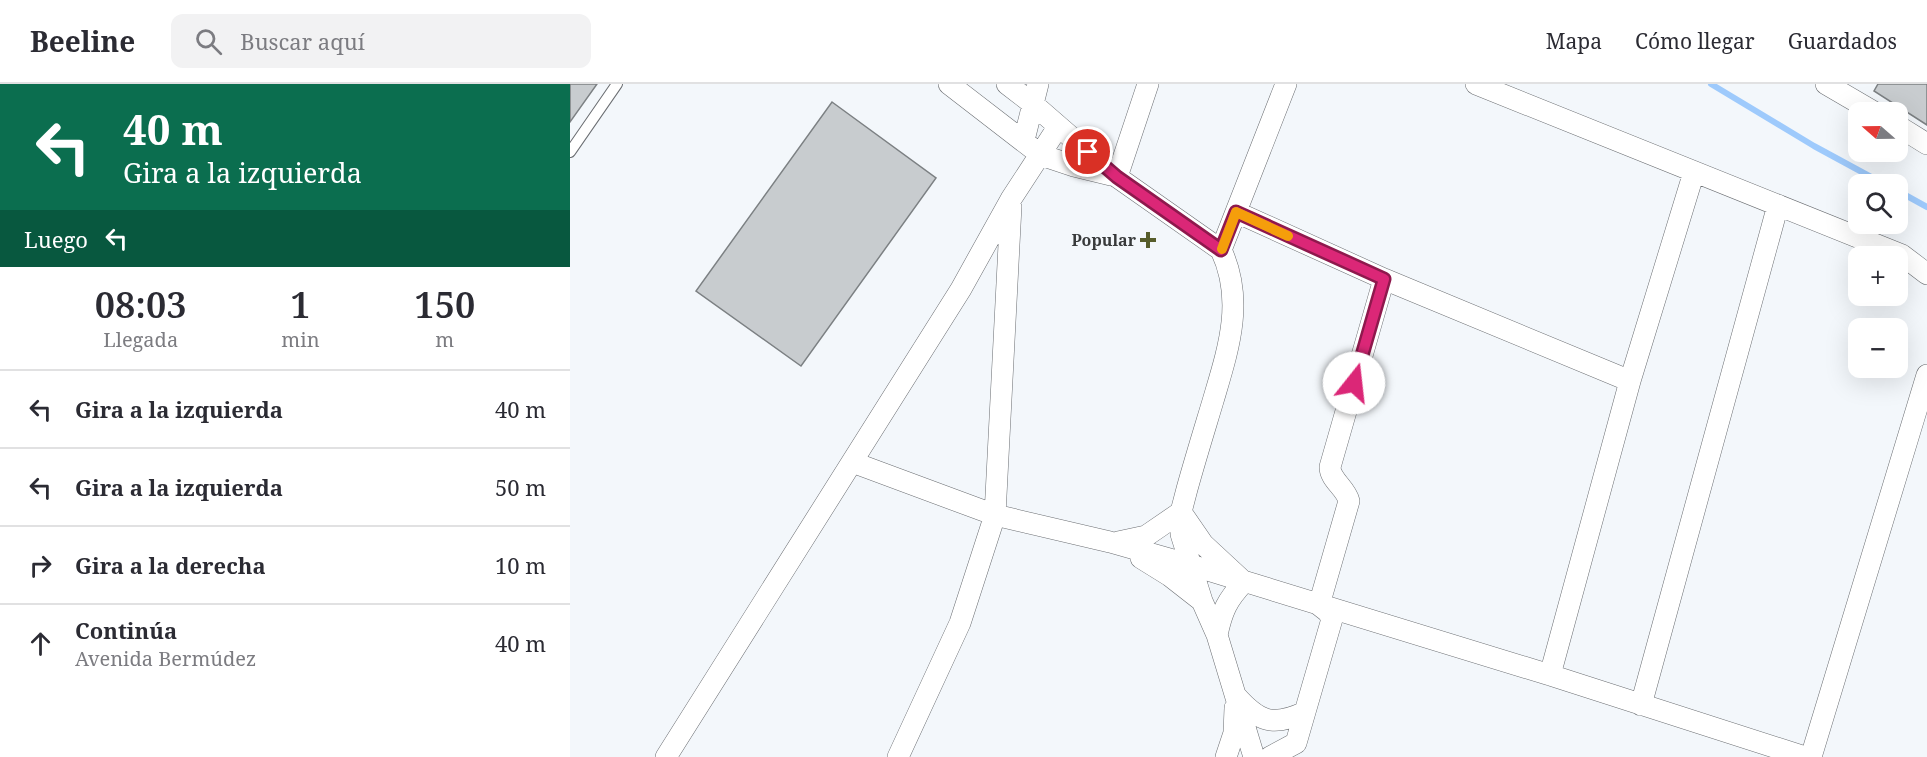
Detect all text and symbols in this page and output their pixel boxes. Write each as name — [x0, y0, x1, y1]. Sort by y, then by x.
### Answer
search box — [171, 14, 591, 68]
text: Beeline — [30, 22, 135, 60]
icon: search — [192, 25, 225, 58]
text: Buscar aquí — [240, 26, 365, 56]
text: Mapa — [1546, 27, 1602, 55]
text: Cómo llegar — [1635, 27, 1755, 55]
text: Guardados — [1788, 27, 1897, 55]
text: 40 m — [123, 100, 223, 157]
north arrow — [1848, 102, 1908, 162]
map controls — [1848, 102, 1908, 378]
icon: left — [24, 108, 102, 186]
pin — [1062, 126, 1113, 177]
icon: arrive — [1071, 135, 1104, 168]
text: Gira a la izquierda — [123, 154, 362, 191]
button: search — [1848, 174, 1908, 234]
icon: left — [100, 222, 133, 255]
text: Luego — [24, 224, 88, 254]
place label: Popular — [1071, 229, 1137, 251]
marker: Popular — [1141, 233, 1155, 247]
button: + — [1848, 246, 1908, 306]
text: 08:03 — [95, 280, 187, 329]
text: 1 — [290, 280, 311, 329]
text: 150 — [414, 280, 475, 329]
button: − — [1848, 318, 1908, 378]
text: Llegada — [103, 326, 178, 353]
text: min — [281, 326, 320, 353]
text: m — [435, 326, 454, 353]
position arrow — [1322, 351, 1386, 415]
icon: left — [24, 393, 57, 426]
text: Gira a la izquierda — [75, 394, 283, 424]
text: 40 m — [495, 394, 546, 424]
icon: left — [24, 471, 57, 504]
text: Gira a la izquierda — [75, 472, 283, 502]
text: 50 m — [495, 472, 546, 502]
icon: right — [24, 549, 57, 582]
text: Gira a la derecha — [75, 550, 266, 580]
text: 10 m — [495, 550, 546, 580]
text: Continúa — [75, 615, 177, 645]
icon: ahead — [24, 627, 57, 660]
text: 40 m — [495, 628, 546, 658]
text: Avenida Bermúdez — [75, 645, 256, 672]

